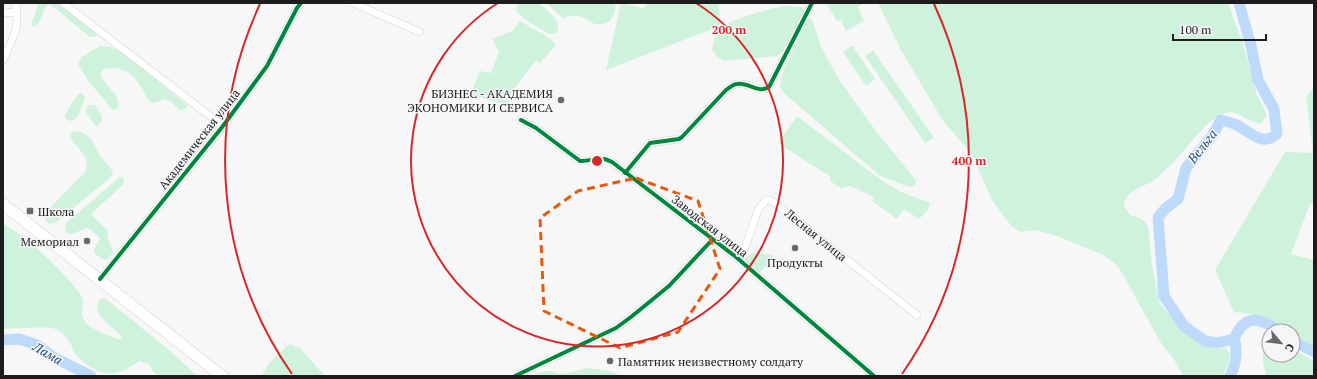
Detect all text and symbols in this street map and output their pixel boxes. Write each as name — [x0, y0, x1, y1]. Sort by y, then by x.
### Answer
scale bar — [1173, 16, 1266, 42]
text: 200 m — [712, 22, 746, 37]
text: 100 m — [1179, 22, 1212, 37]
street label: Академическая улица — [155, 86, 243, 192]
place label: БИЗНЕС - АКАДЕМИЯ ЭКОНОМИКИ И СЕРВИСА — [407, 86, 554, 115]
marker: БИЗНЕС - АКАДЕМИЯ ЭКОНОМИКИ И СЕРВИСА — [556, 95, 566, 105]
water label: Вельга — [1183, 125, 1221, 167]
text: 400 m — [952, 153, 986, 168]
centre of rings — [590, 154, 604, 168]
street label: Заводская улица — [669, 192, 751, 260]
place label: Школа — [38, 204, 74, 219]
street label: Лесная улица — [781, 205, 850, 265]
marker: Школа — [25, 206, 35, 216]
place label: Мемориал — [20, 234, 79, 249]
marker: Мемориал — [82, 236, 92, 246]
marker: Продукты — [790, 243, 800, 253]
place label: Продукты — [767, 255, 823, 270]
north arrow — [1261, 323, 1301, 363]
water label: Лама — [29, 337, 66, 369]
text: С — [1282, 341, 1298, 354]
place label: Памятник неизвестному солдату — [618, 354, 804, 369]
marker: Памятник неизвестному солдату — [605, 356, 615, 366]

